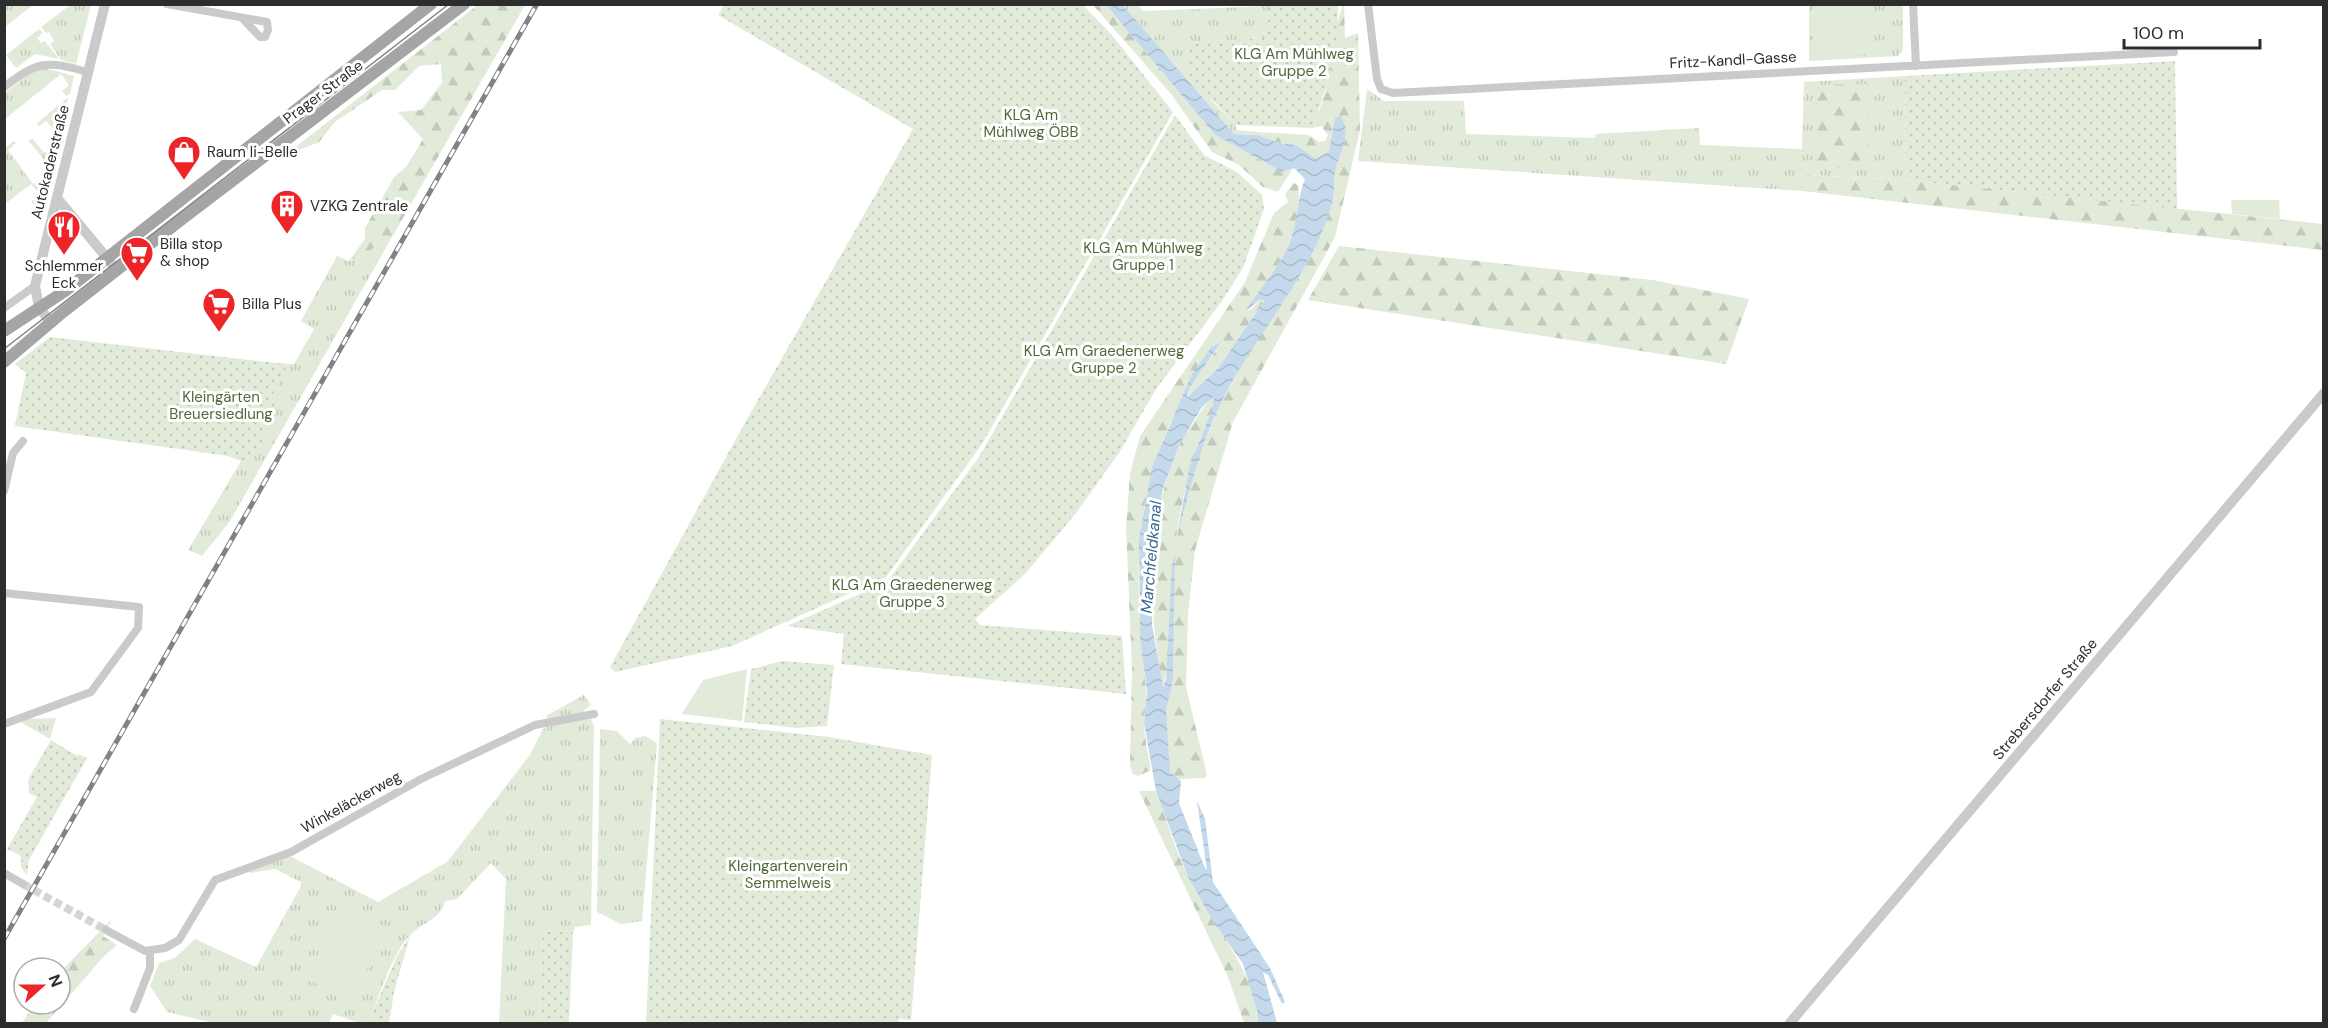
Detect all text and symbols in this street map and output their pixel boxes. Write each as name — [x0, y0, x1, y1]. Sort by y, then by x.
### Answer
scale bar — [2124, 12, 2260, 50]
text: 100 m — [2133, 21, 2184, 45]
park label: KLG Am Mühlweg Gruppe 2 — [1234, 44, 1354, 81]
street label: Fritz-Kandl-Gasse — [1669, 47, 1797, 73]
street label: Prager Straße — [279, 55, 367, 129]
street label: Autokaderstraße — [26, 103, 74, 221]
park label: KLG Am Mühlweg ÖBB — [984, 105, 1078, 142]
shop icon: Raum li-Belle — [166, 134, 202, 181]
place label: Raum li-Belle — [207, 142, 298, 162]
building icon: VZKG Zentrale — [269, 188, 305, 235]
place label: VZKG Zentrale — [310, 196, 408, 216]
restaurant icon: Schlemmer Eck — [46, 209, 82, 256]
place label: Billa stop & shop — [160, 234, 223, 271]
supermarket icon: Billa stop & shop — [119, 235, 155, 282]
park label: KLG Am Mühlweg Gruppe 1 — [1083, 238, 1203, 275]
place label: Schlemmer Eck — [25, 256, 104, 293]
supermarket icon: Billa Plus — [201, 286, 237, 333]
place label: Billa Plus — [242, 294, 302, 314]
park label: KLG Am Graedenerweg Gruppe 2 — [1024, 341, 1184, 378]
park label: Kleingärten Breuersiedlung — [169, 387, 273, 424]
water label: Marchfeldkanal — [1136, 500, 1166, 614]
park label: KLG Am Graedenerweg Gruppe 3 — [832, 575, 992, 612]
street label: Strebersdorfer Straße — [1988, 634, 2102, 764]
street label: Winkeläckerweg — [297, 766, 405, 838]
park label: Kleingartenverein Semmelweis — [728, 856, 848, 893]
north arrow — [12, 956, 72, 1016]
text: N — [44, 972, 67, 990]

